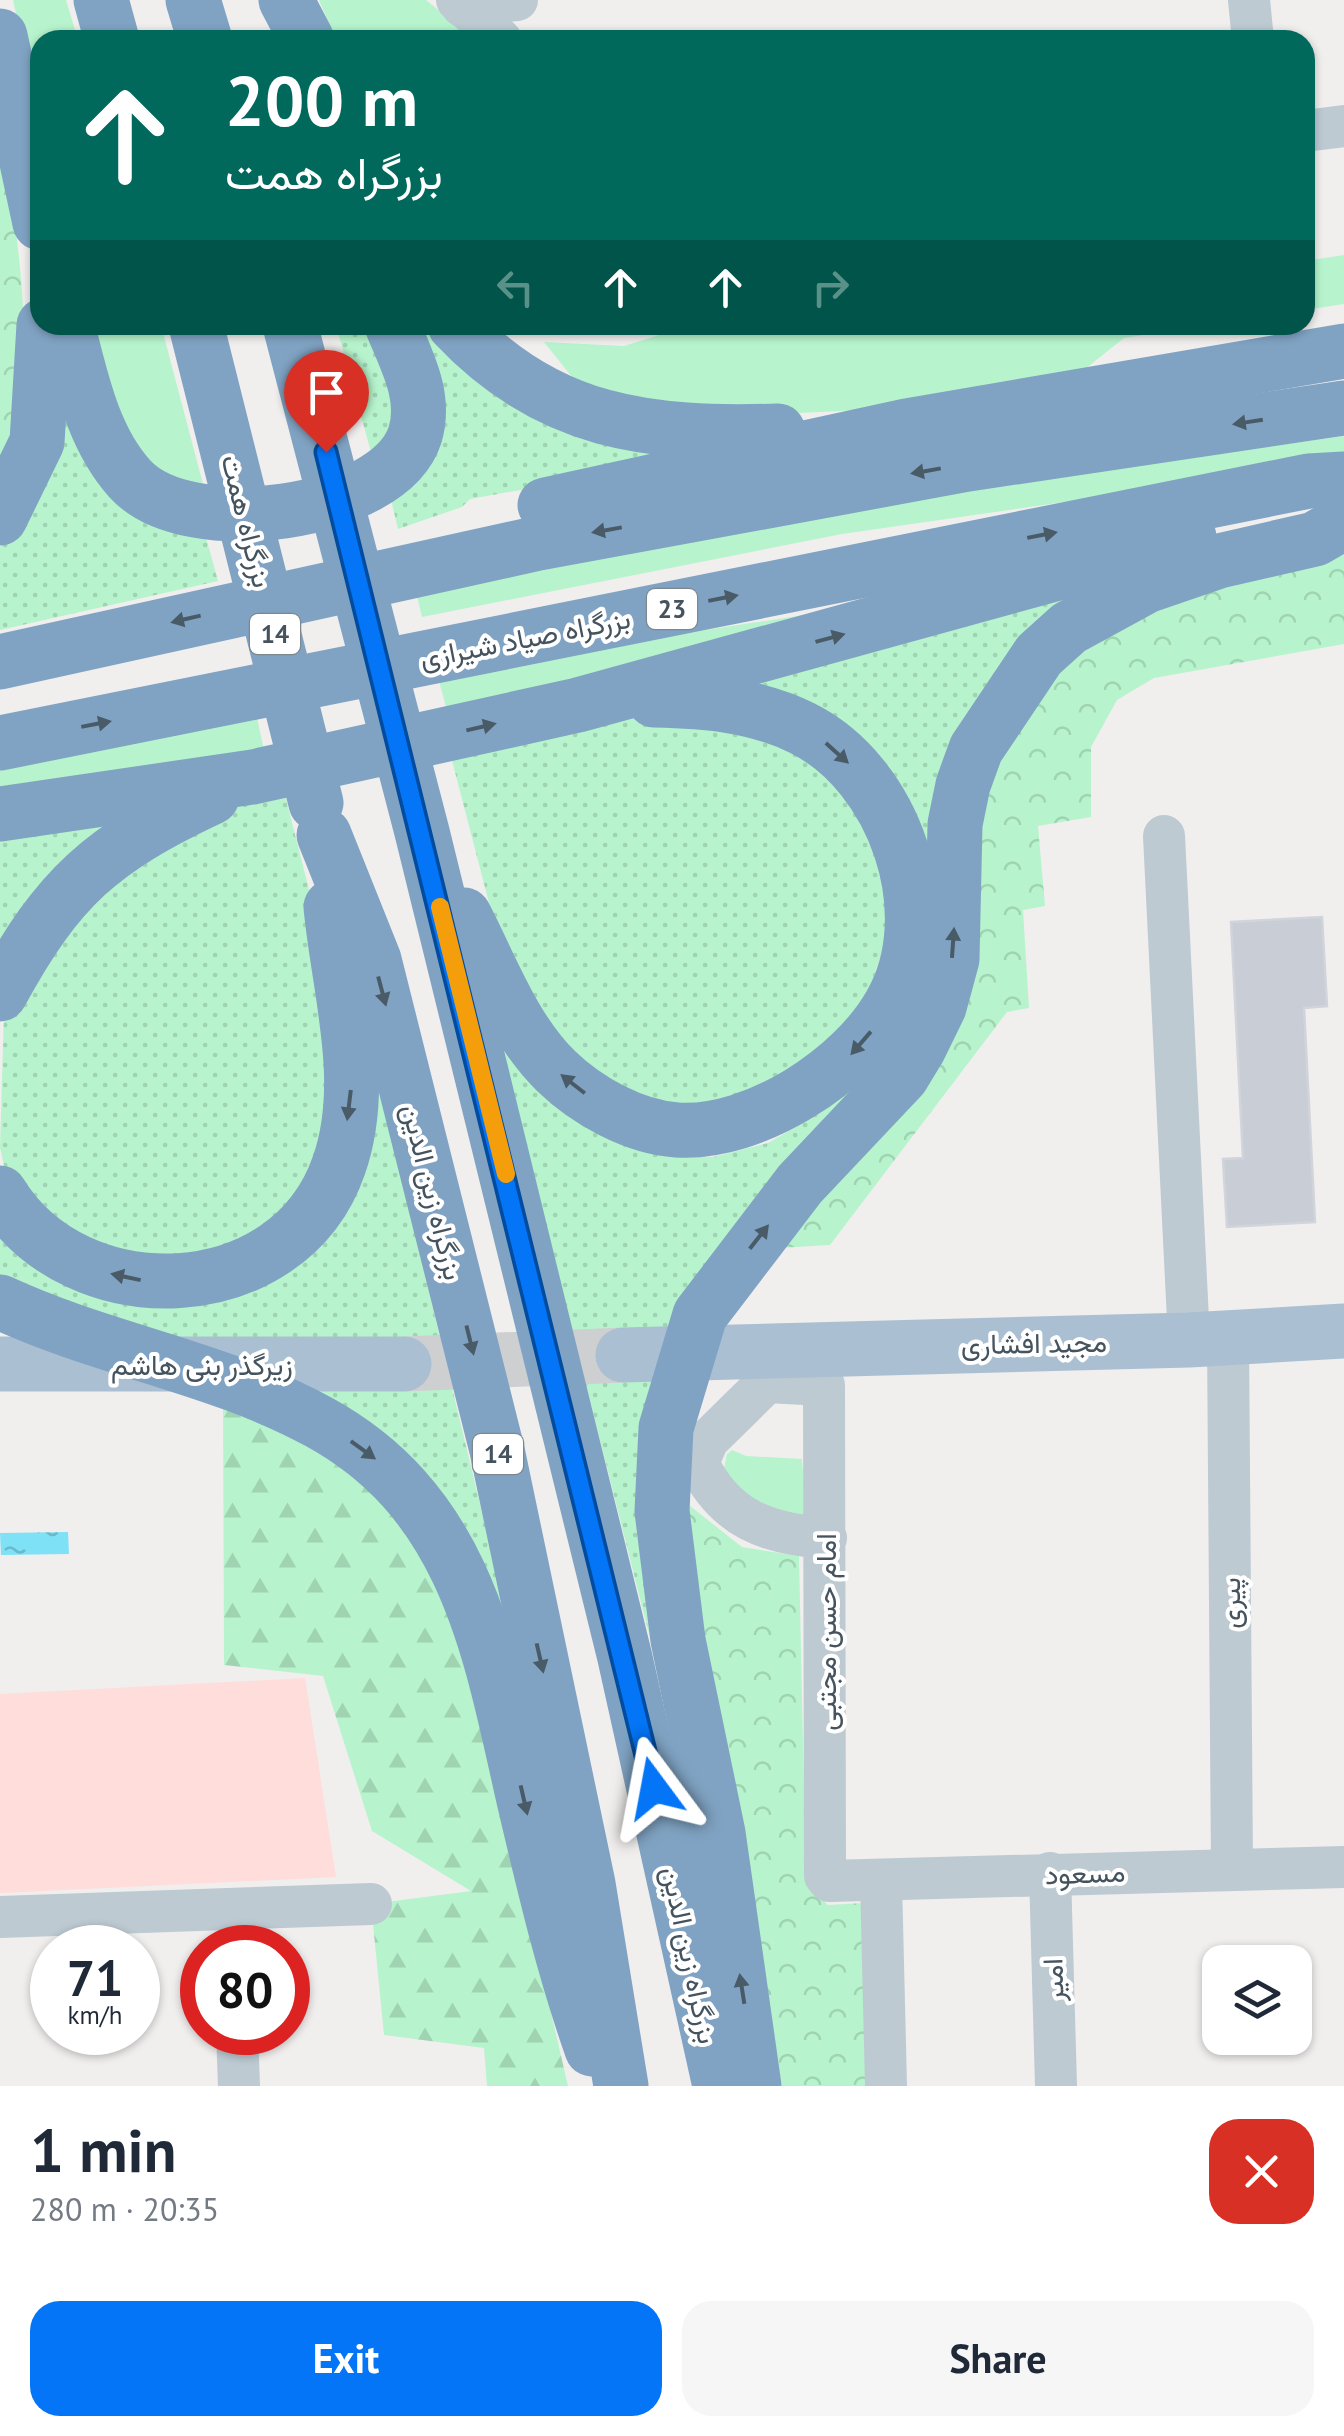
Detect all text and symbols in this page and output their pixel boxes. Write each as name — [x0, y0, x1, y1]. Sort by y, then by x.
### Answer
text: 200 m — [225, 55, 418, 145]
icon: ahead — [60, 70, 190, 200]
text: بزرگراه همت — [225, 143, 443, 201]
icon: left — [488, 260, 543, 315]
icon: ahead — [593, 260, 648, 315]
icon: ahead — [698, 260, 753, 315]
icon: right — [803, 260, 858, 315]
pin — [284, 350, 369, 453]
icon: arrive — [299, 365, 354, 420]
one-way arrow — [1231, 415, 1263, 430]
street label: بزرگراه همت — [213, 451, 282, 591]
one-way arrow — [910, 464, 942, 479]
one-way arrow — [591, 523, 622, 538]
one-way arrow — [1027, 526, 1058, 542]
road number: 23 — [647, 589, 697, 629]
one-way arrow — [708, 590, 739, 606]
street label: بزرگراه صیاد شیرازی — [416, 599, 633, 676]
one-way arrow — [170, 612, 201, 627]
road number: 14 — [250, 614, 300, 654]
one-way arrow — [815, 629, 846, 645]
one-way arrow — [80, 715, 111, 731]
one-way arrow — [466, 719, 497, 734]
one-way arrow — [824, 742, 849, 764]
one-way arrow — [945, 927, 961, 959]
one-way arrow — [375, 976, 391, 1007]
one-way arrow — [850, 1030, 872, 1055]
one-way arrow — [560, 1074, 585, 1095]
one-way arrow — [341, 1090, 357, 1121]
street label: بزرگراه زین الدین — [394, 1100, 473, 1284]
one-way arrow — [748, 1225, 769, 1251]
one-way arrow — [110, 1269, 141, 1285]
street label: مجید افشاری — [961, 1323, 1107, 1362]
one-way arrow — [463, 1325, 479, 1356]
street label: زیرگذر بنی هاشم — [111, 1346, 293, 1384]
road number: 14 — [473, 1434, 523, 1474]
one-way arrow — [350, 1440, 376, 1459]
street label: امام حسن مجتبی — [807, 1533, 845, 1731]
street label: پیری — [1211, 1577, 1249, 1629]
one-way arrow — [533, 1643, 548, 1674]
position arrow — [602, 1736, 706, 1840]
one-way arrow — [517, 1785, 532, 1816]
street label: مسعود — [1044, 1853, 1126, 1892]
street label: بزرگراه زین الدین — [654, 1863, 727, 2047]
speed limit sign: 80 — [180, 1925, 310, 2055]
text: 71 — [67, 1945, 123, 2010]
map controls — [1202, 1945, 1312, 2055]
button: layers — [1202, 1945, 1312, 2055]
street label: امیر — [1033, 1958, 1072, 2003]
one-way arrow — [734, 1973, 749, 2004]
text: km/h — [68, 1999, 122, 2031]
text: 1 min — [30, 2111, 176, 2189]
button: close — [1209, 2119, 1314, 2224]
text: 280 m · 20:35 — [30, 2188, 219, 2230]
button: Exit — [30, 2301, 662, 2416]
button: Share — [682, 2301, 1314, 2416]

